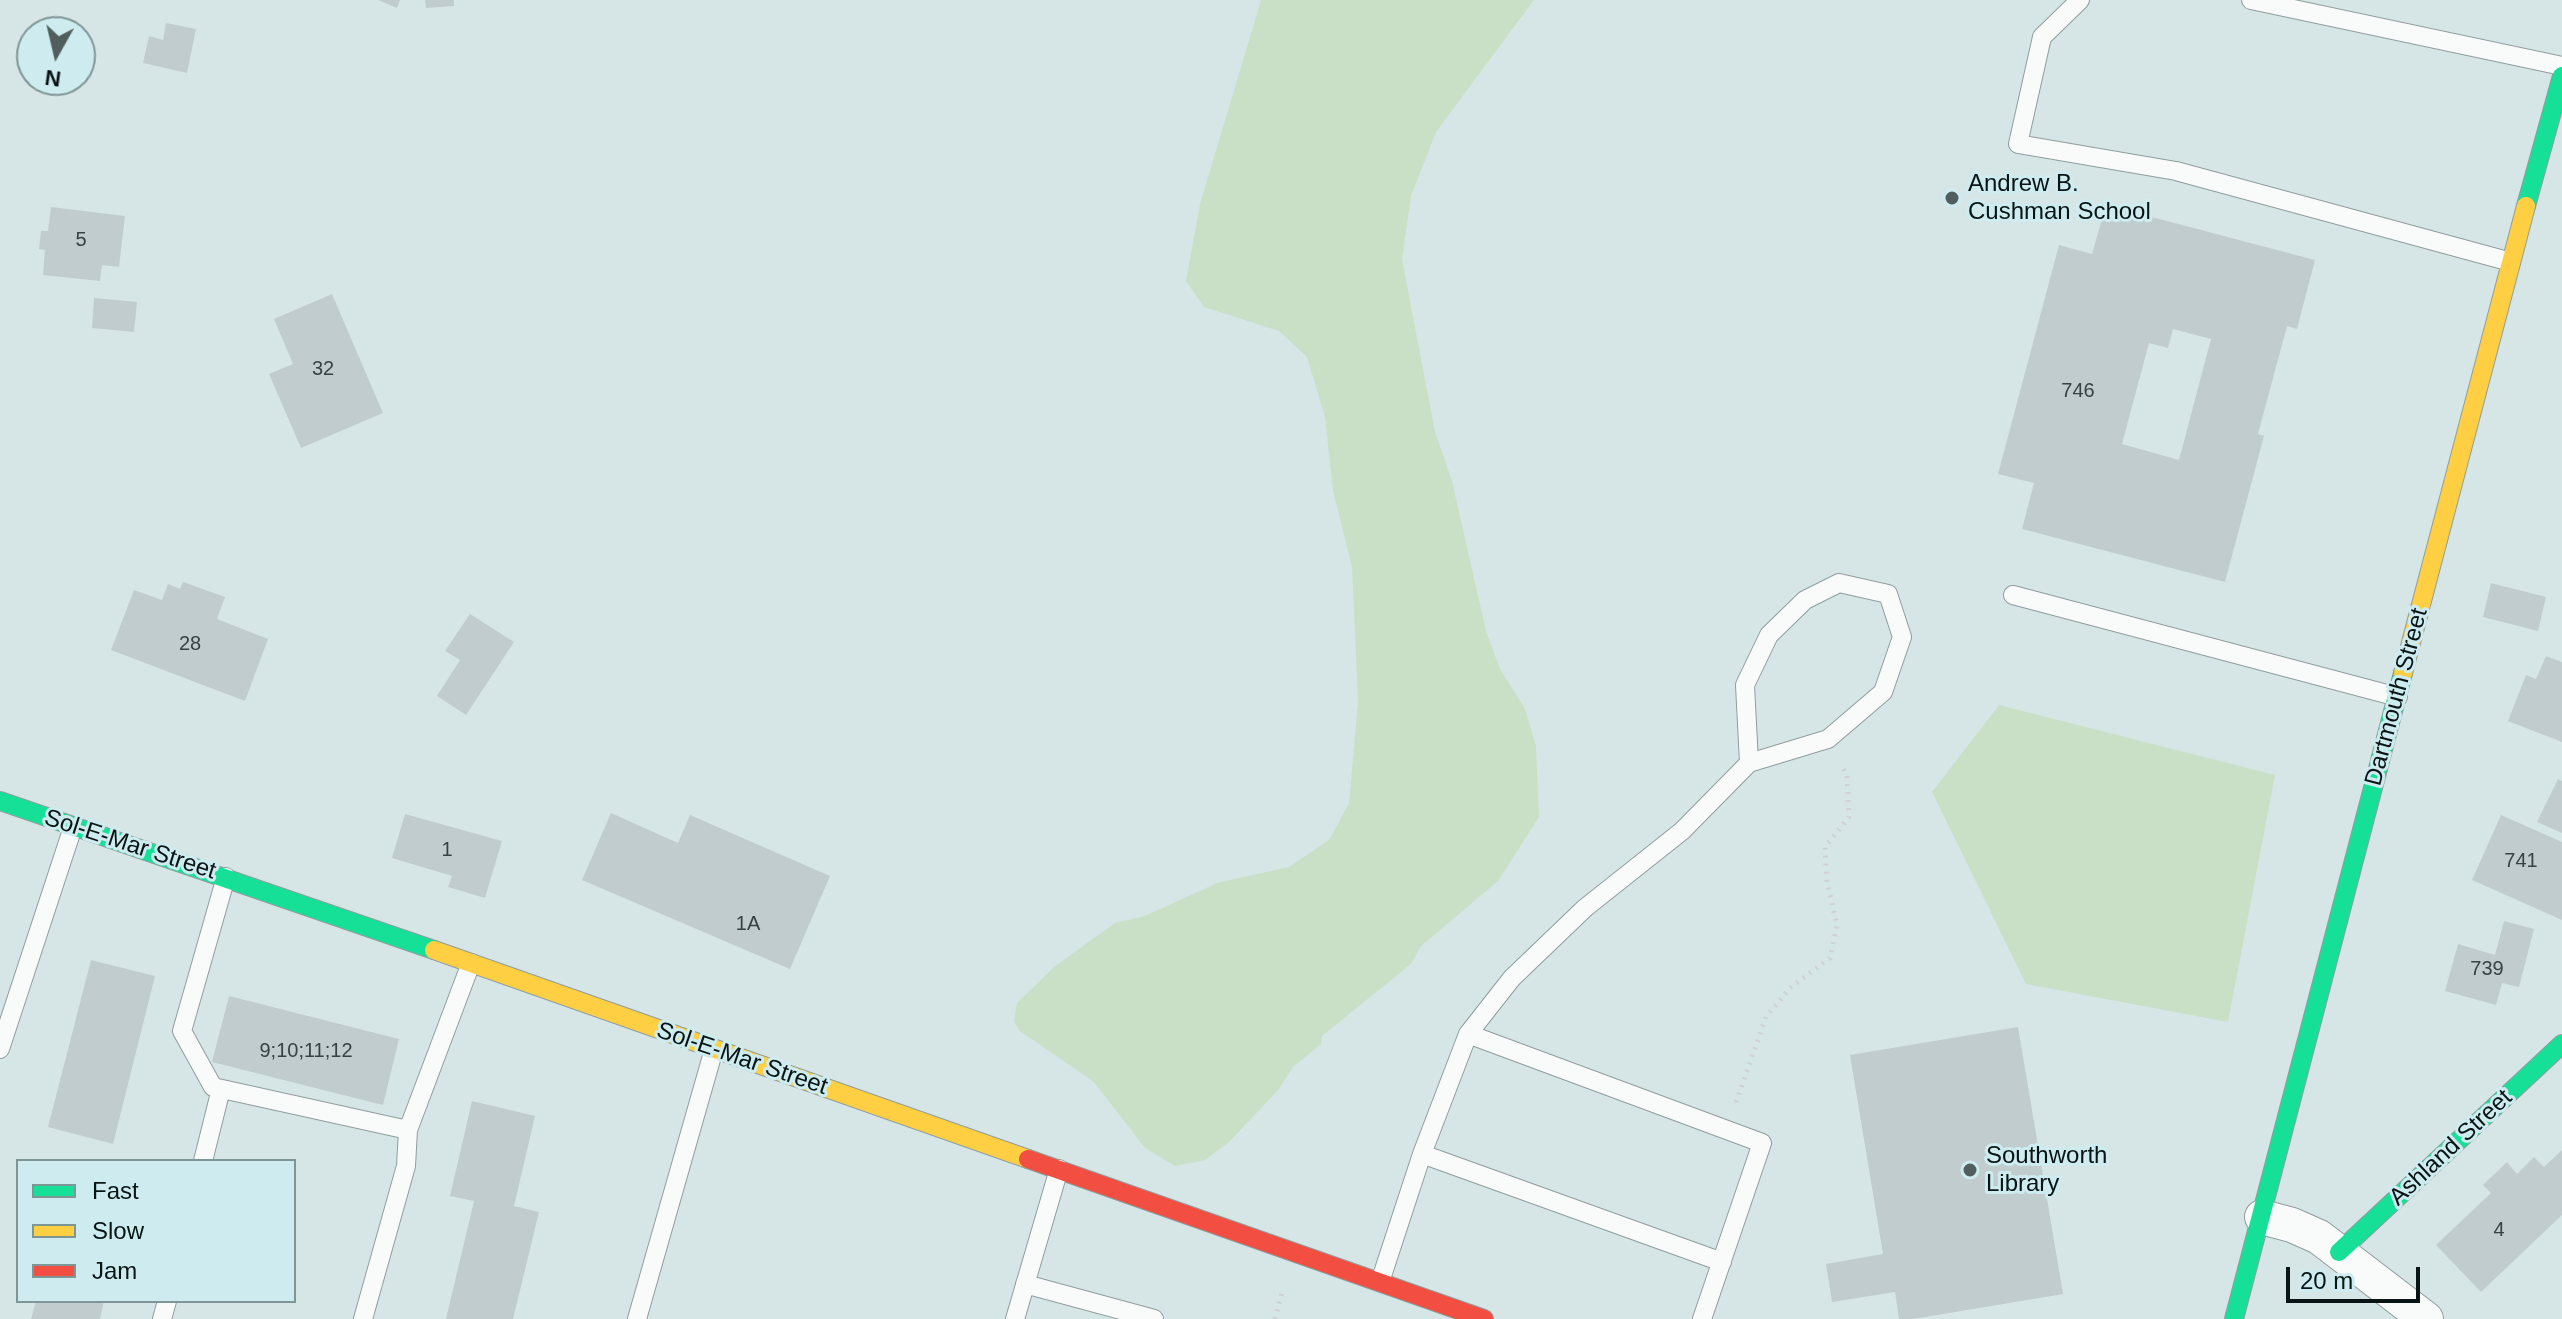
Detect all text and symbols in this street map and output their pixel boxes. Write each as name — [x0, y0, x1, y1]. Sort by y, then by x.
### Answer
north arrow — [16, 16, 96, 96]
text: N — [43, 65, 62, 92]
place label: Andrew B. Cushman School — [1968, 170, 2151, 226]
marker: Andrew B. Cushman School — [1943, 189, 1961, 207]
house number: 5 — [75, 228, 87, 252]
house number: 32 — [312, 357, 334, 381]
house number: 746 — [2061, 379, 2095, 403]
street label: Dartmouth Street — [2359, 605, 2435, 789]
house number: 28 — [179, 632, 201, 656]
street label: Sol-E-Mar Street — [41, 804, 219, 886]
house number: 1 — [441, 838, 453, 862]
house number: 741 — [2504, 849, 2538, 873]
house number: 1A — [736, 912, 760, 936]
house number: 739 — [2470, 957, 2504, 981]
street label: Sol-E-Mar Street — [653, 1016, 831, 1102]
house number: 9;10;11;12 — [259, 1039, 353, 1063]
street label: Ashland Street — [2384, 1084, 2518, 1212]
place label: Southworth Library — [1986, 1142, 2107, 1198]
legend — [16, 1159, 296, 1303]
marker: Southworth Library — [1961, 1161, 1979, 1179]
text: Fast — [92, 1177, 139, 1204]
text: Slow — [92, 1217, 144, 1244]
house number: 4 — [2493, 1218, 2505, 1242]
scale bar — [2290, 1251, 2424, 1301]
text: Jam — [92, 1257, 137, 1284]
text: 20 m — [2300, 1267, 2353, 1294]

